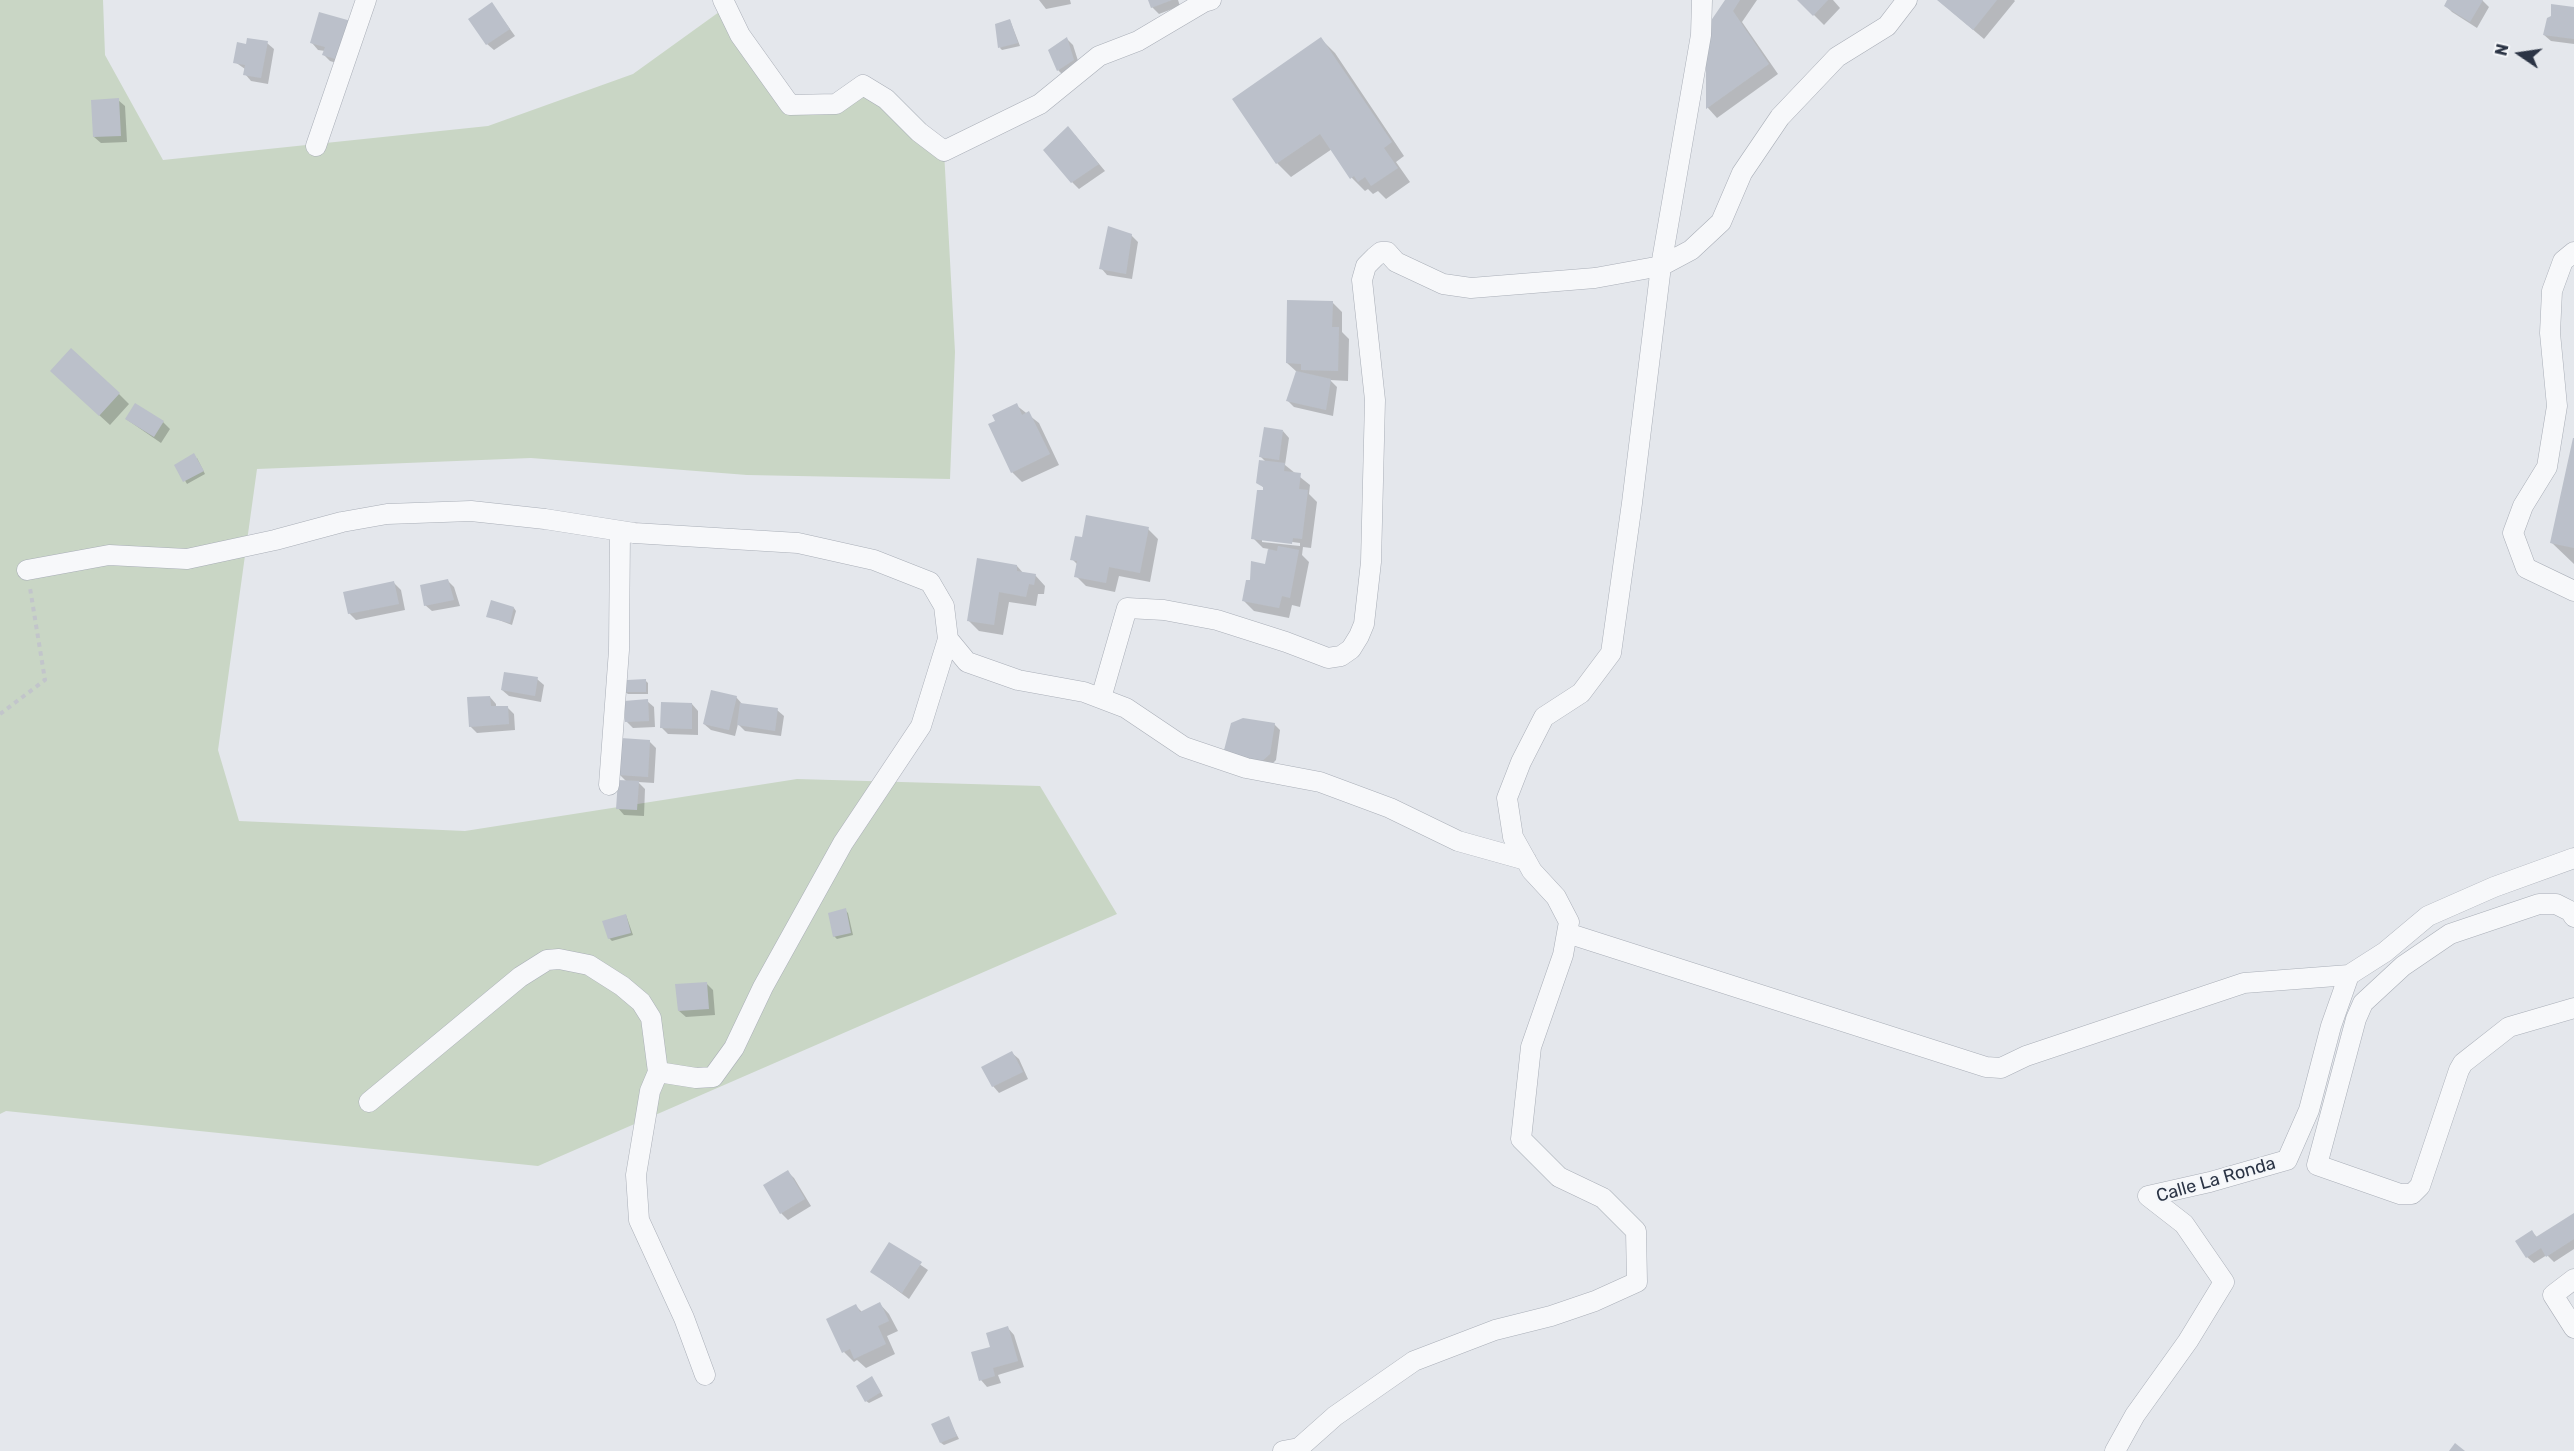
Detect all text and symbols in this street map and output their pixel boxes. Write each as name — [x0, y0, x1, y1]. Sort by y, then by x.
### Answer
north arrow — [2490, 24, 2550, 84]
text: N — [2491, 42, 2513, 58]
street label: Calle La Ronda — [2154, 1153, 2278, 1207]

